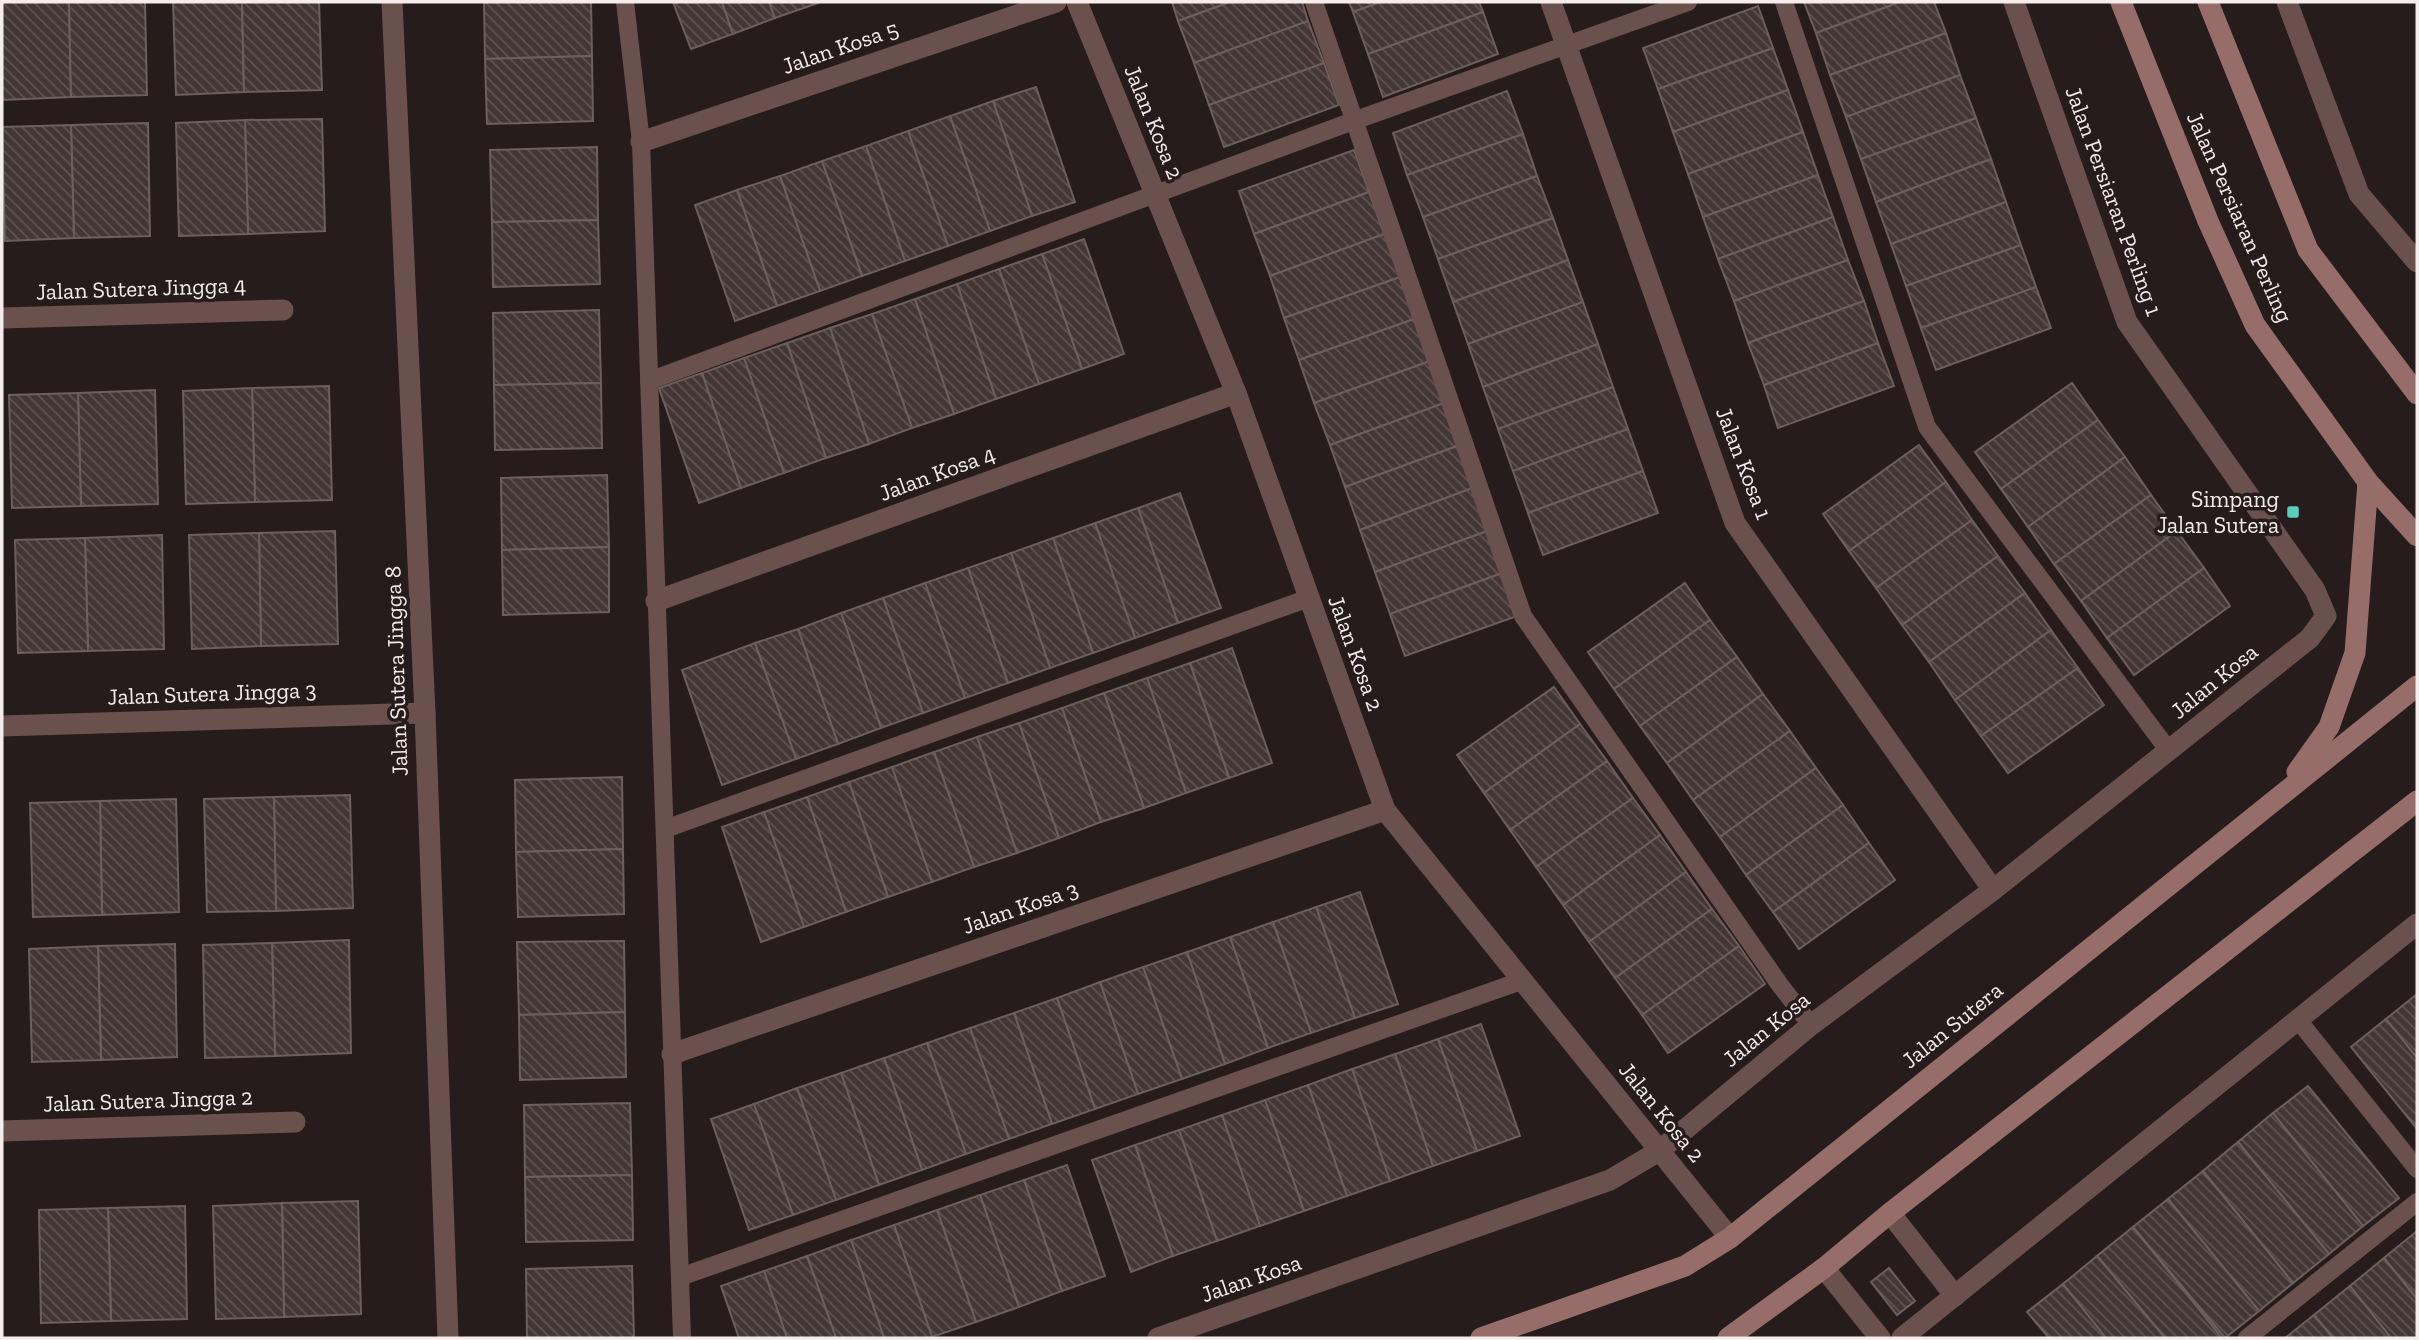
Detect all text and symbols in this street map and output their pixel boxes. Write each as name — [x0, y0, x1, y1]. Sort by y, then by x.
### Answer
street label: Jalan Kosa 5 — [778, 14, 902, 80]
street label: Jalan Kosa 2 — [1118, 61, 1190, 183]
street label: Jalan Persiaran Perling 1 — [2059, 83, 2169, 320]
street label: Jalan Persiaran Perling — [2181, 107, 2299, 327]
street label: Jalan Sutera Jingga 4 — [35, 270, 247, 306]
street label: Jalan Kosa 1 — [1710, 403, 1778, 523]
street label: Jalan Kosa 4 — [875, 439, 999, 507]
place label: Simpang Jalan Sutera — [2157, 485, 2279, 539]
marker: Simpang Jalan Sutera — [2285, 504, 2301, 520]
street label: Jalan Sutera Jingga 8 — [378, 565, 414, 777]
street label: Jalan Kosa 2 — [1322, 591, 1390, 715]
street label: Jalan Kosa — [2165, 637, 2263, 725]
street label: Jalan Sutera Jingga 3 — [107, 675, 317, 711]
street label: Jalan Kosa 3 — [959, 874, 1081, 940]
street label: Jalan Sutera — [1896, 976, 2008, 1074]
street label: Jalan Kosa — [1717, 985, 1815, 1073]
street label: Jalan Kosa 2 — [1613, 1056, 1711, 1168]
street label: Jalan Sutera Jingga 2 — [43, 1082, 253, 1118]
street label: Jalan Kosa — [1197, 1248, 1305, 1308]

